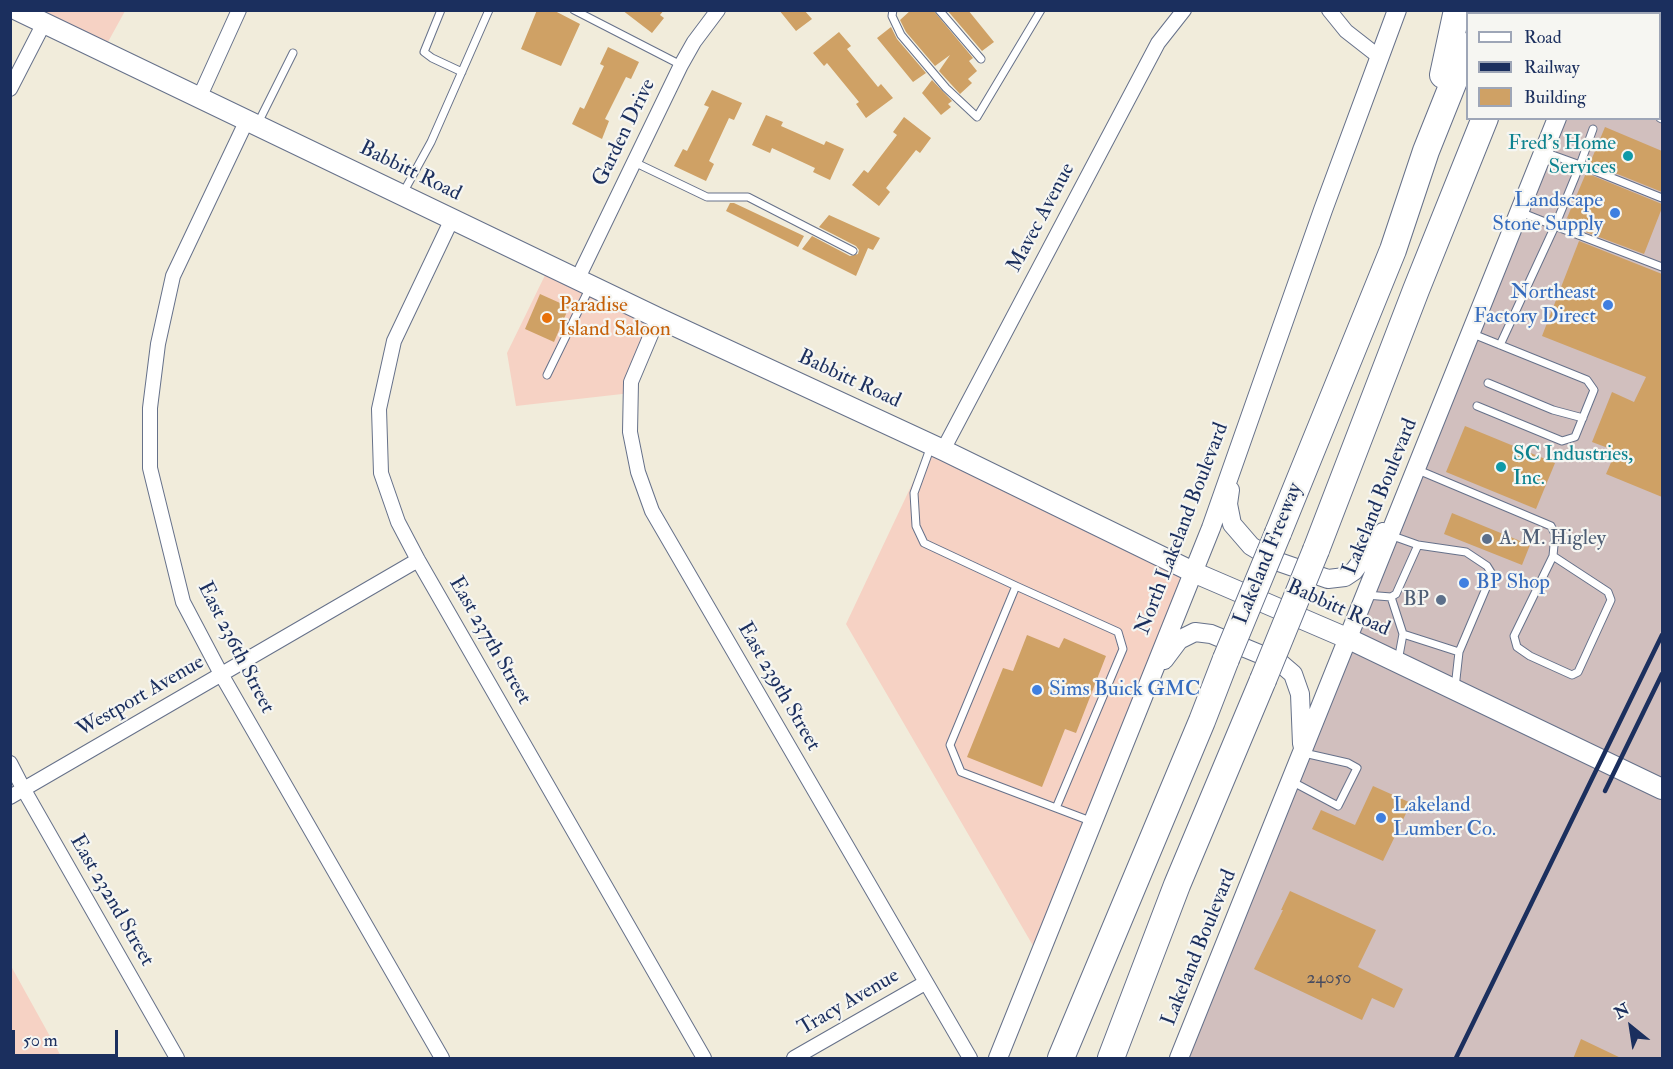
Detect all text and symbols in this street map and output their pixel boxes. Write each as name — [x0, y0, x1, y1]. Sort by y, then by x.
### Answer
legend — [1466, 12, 1661, 120]
text: Road — [1524, 26, 1562, 49]
text: Railway — [1524, 56, 1580, 79]
street label: Garden Drive — [588, 75, 662, 191]
text: Building — [1524, 86, 1586, 109]
place label: Fred's Home Services — [1508, 131, 1616, 181]
street label: Babbitt Road — [355, 136, 465, 208]
marker: Fred's Home Services — [1621, 149, 1635, 163]
street label: Mavec Avenue — [1003, 159, 1081, 277]
place label: Landscape Stone Supply — [1492, 188, 1603, 238]
marker: Landscape Stone Supply — [1608, 206, 1622, 220]
place label: Northeast Factory Direct — [1473, 280, 1596, 330]
place label: Paradise Island Saloon — [559, 293, 671, 343]
marker: Northeast Factory Direct — [1601, 298, 1615, 312]
marker: Paradise Island Saloon — [540, 311, 554, 325]
street label: Babbitt Road — [794, 345, 904, 415]
street label: Lakeland Boulevard — [1338, 415, 1424, 579]
street label: North Lakeland Boulevard — [1131, 420, 1235, 638]
place label: SC Industries, Inc. — [1513, 442, 1633, 492]
marker: SC Industries, Inc. — [1494, 460, 1508, 474]
street label: Lakeland Freeway — [1229, 480, 1309, 628]
place label: A. M. Higley — [1499, 526, 1606, 552]
marker: A. M. Higley — [1480, 532, 1494, 546]
place label: BP Shop — [1476, 570, 1550, 596]
street label: East 237th Street — [442, 573, 536, 709]
street label: Babbitt Road — [1282, 575, 1394, 643]
marker: BP Shop — [1457, 576, 1471, 590]
street label: East 236th Street — [191, 578, 279, 718]
place label: BP — [1403, 587, 1429, 613]
marker: BP — [1434, 593, 1448, 607]
street label: East 239th Street — [731, 618, 825, 756]
street label: Westport Avenue — [73, 650, 209, 744]
place label: Sims Buick GMC — [1049, 677, 1200, 703]
marker: Sims Buick GMC — [1030, 683, 1044, 697]
place label: Lakeland Lumber Co. — [1393, 793, 1496, 843]
marker: Lakeland Lumber Co. — [1374, 811, 1388, 825]
street label: East 232nd Street — [63, 831, 159, 971]
street label: Lakeland Boulevard — [1157, 866, 1243, 1030]
street label: Tracy Avenue — [794, 964, 904, 1042]
house number: 24050 — [1306, 968, 1352, 990]
north arrow — [1601, 997, 1661, 1057]
text: N — [1611, 999, 1633, 1024]
scale bar — [15, 1018, 122, 1056]
text: 50 m — [23, 1029, 58, 1052]

